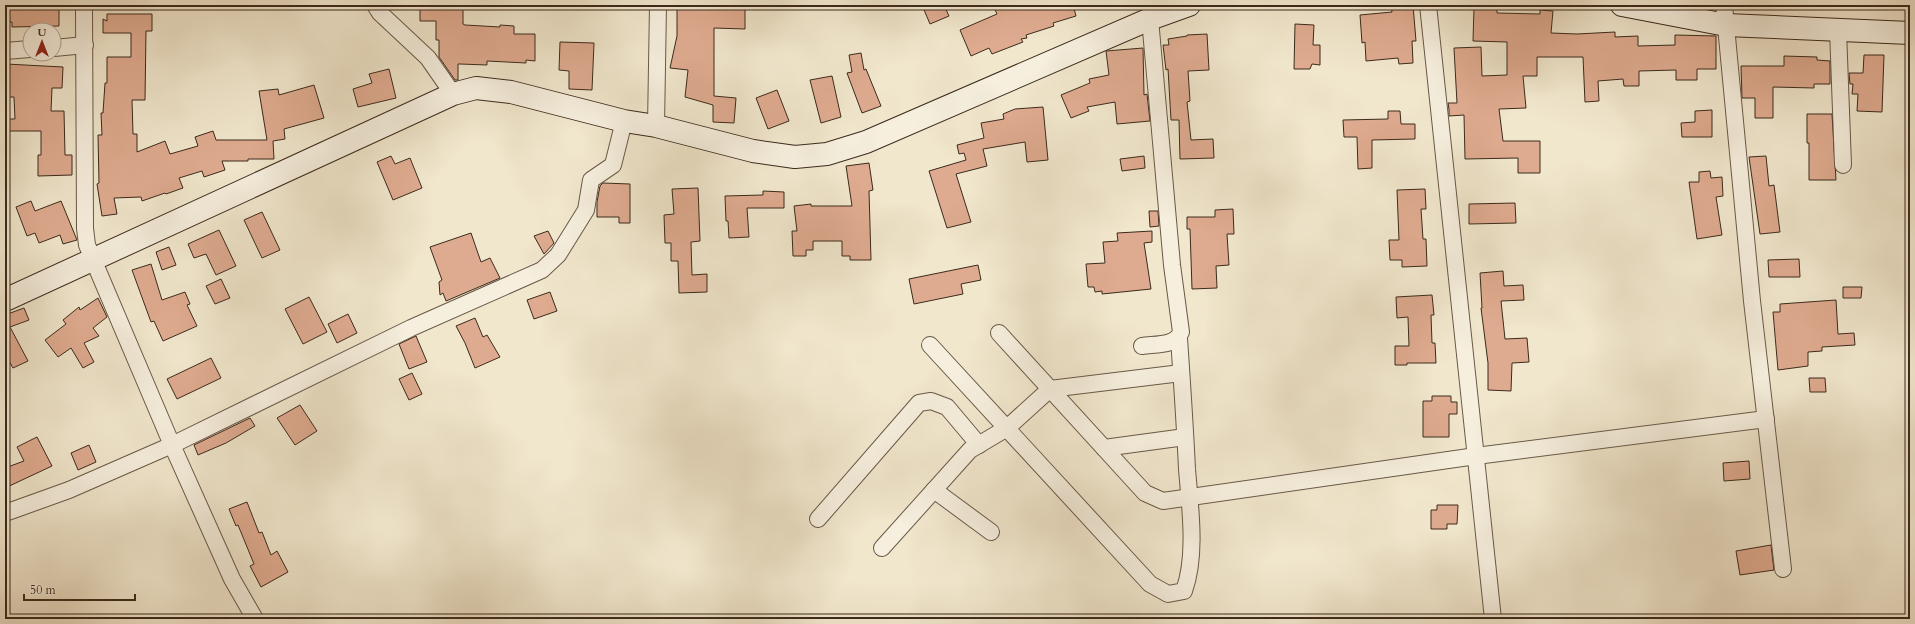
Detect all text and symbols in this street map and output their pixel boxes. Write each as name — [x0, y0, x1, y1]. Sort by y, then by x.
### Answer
north arrow — [22, 22, 62, 62]
text: U — [38, 25, 47, 40]
scale bar — [24, 576, 135, 602]
text: 50 m — [30, 582, 57, 598]

